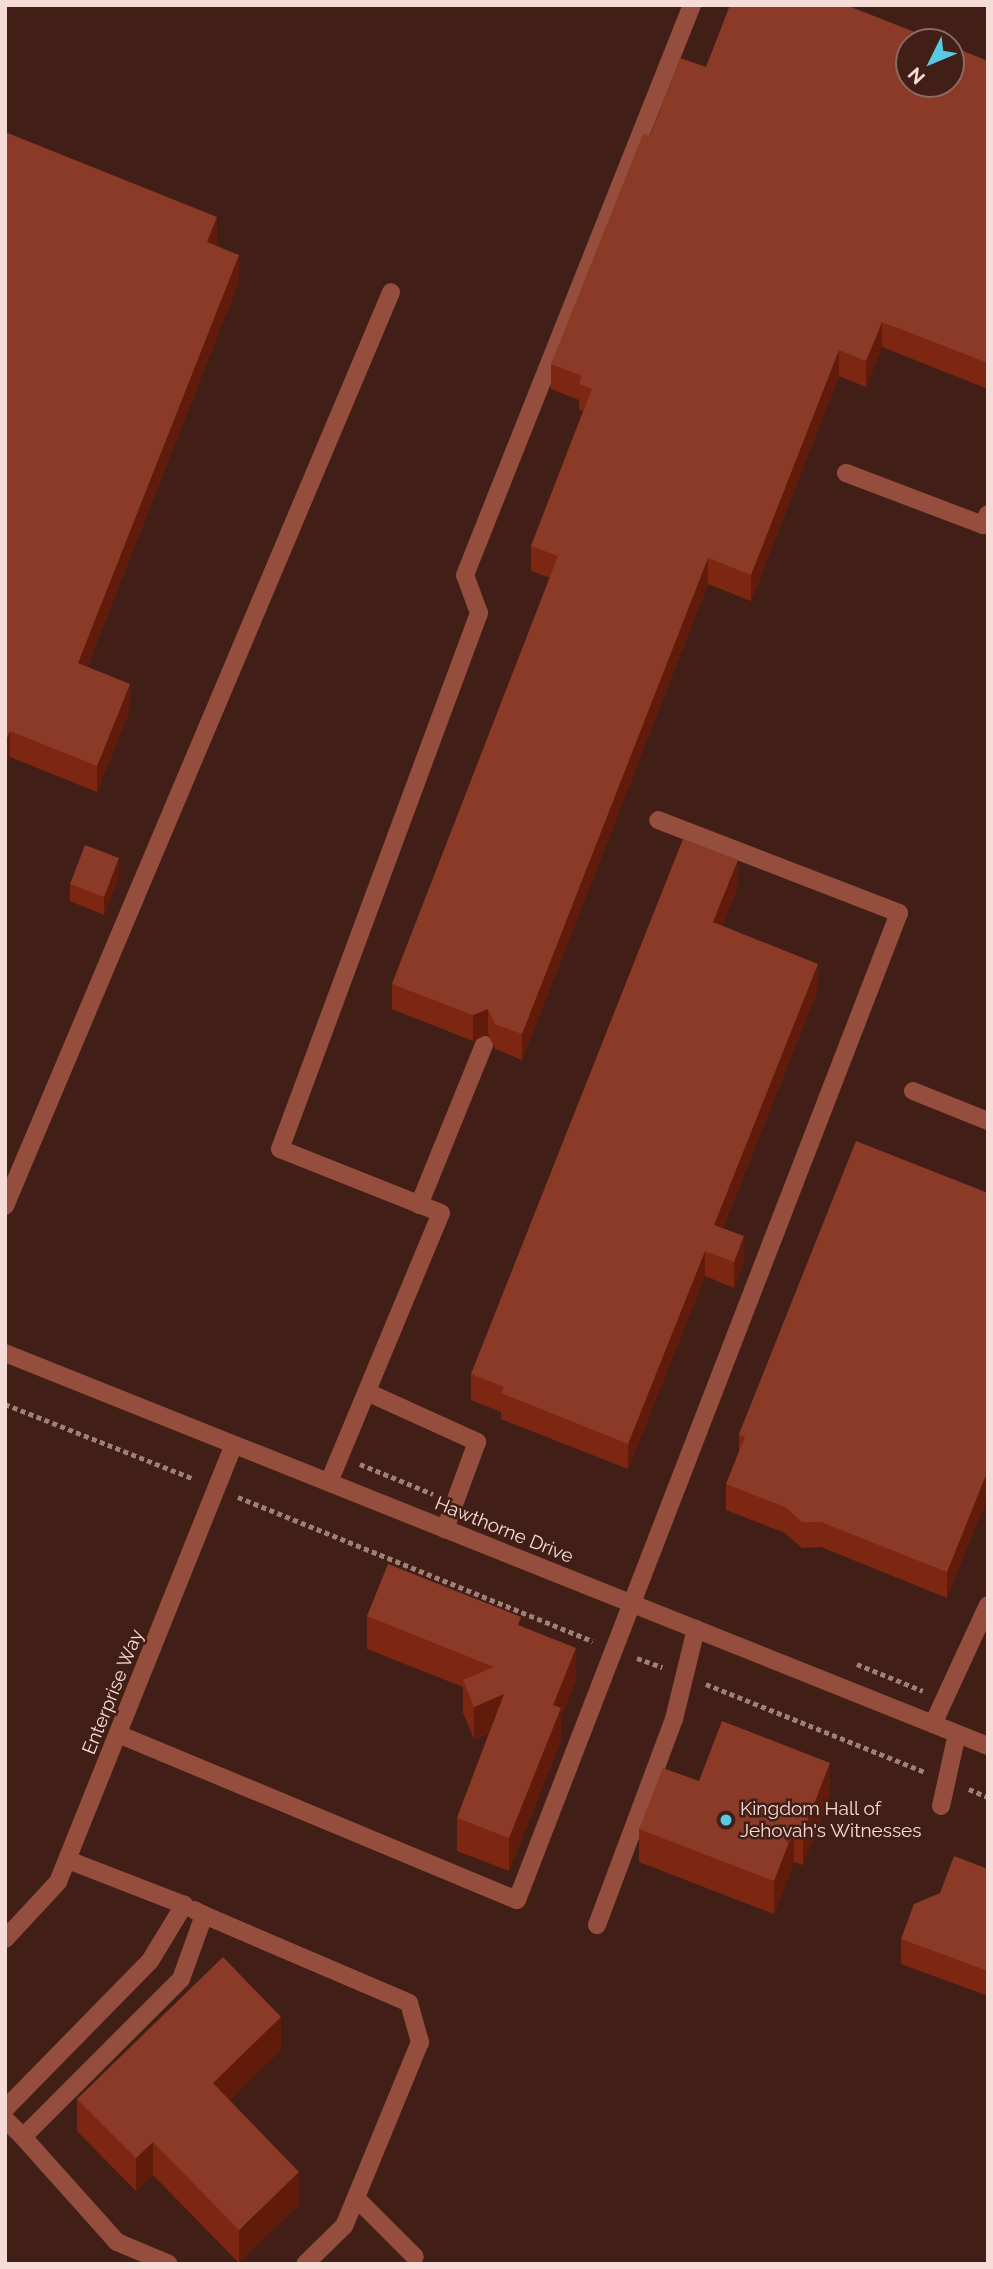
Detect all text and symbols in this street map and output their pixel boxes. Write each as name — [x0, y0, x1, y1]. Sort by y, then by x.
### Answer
north arrow — [895, 28, 965, 98]
text: N — [903, 63, 929, 89]
street label: Hawthorne Drive — [431, 1492, 577, 1568]
street label: Enterprise Way — [77, 1626, 149, 1758]
place label: Kingdom Hall of Jehovah's Witnesses — [740, 1798, 922, 1842]
marker: Kingdom Hall of Jehovah's Witnesses — [718, 1812, 734, 1828]

